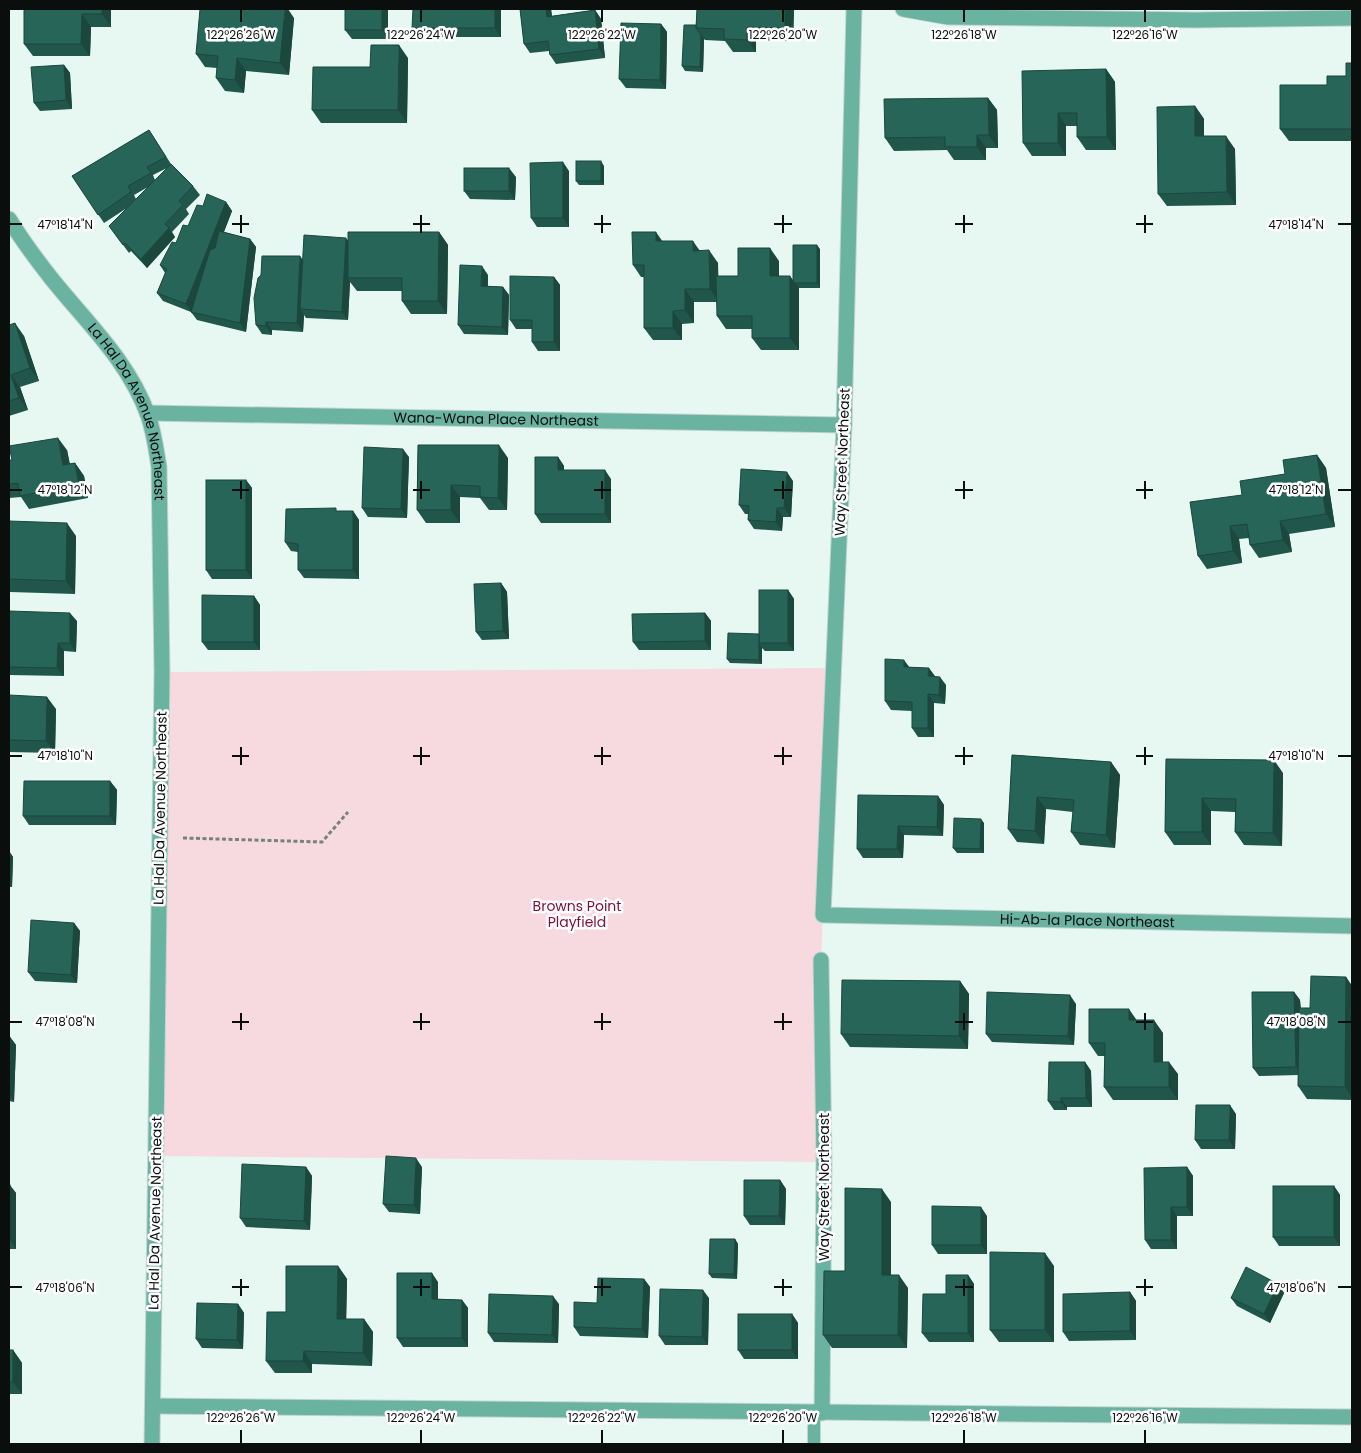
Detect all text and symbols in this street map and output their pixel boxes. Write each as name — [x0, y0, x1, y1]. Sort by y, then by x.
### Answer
text: 122°26'26"W — [207, 26, 276, 43]
text: 122°26'24"W — [387, 26, 456, 43]
text: 122°26'22"W — [568, 26, 636, 43]
text: 122°26'20"W — [749, 26, 818, 43]
text: 122°26'18"W — [931, 26, 997, 43]
text: 122°26'16"W — [1112, 26, 1178, 43]
text: 47°18'14"N — [37, 216, 93, 233]
text: 47°18'14"N — [1268, 216, 1324, 233]
street label: La Hal Da Avenue Northeast — [83, 319, 169, 501]
street label: Way Street Northeast — [829, 388, 855, 536]
street label: Wana-Wana Place Northeast — [393, 407, 599, 431]
text: 47°18'12"N — [37, 481, 93, 498]
text: 47°18'12"N — [1268, 481, 1324, 498]
street label: La Hal Da Avenue Northeast — [148, 711, 172, 905]
text: 47°18'10"N — [37, 747, 93, 764]
text: 47°18'10"N — [1268, 747, 1324, 764]
park label: Browns Point Playfield — [533, 896, 621, 932]
street label: Hi-Ab-la Place Northeast — [1000, 909, 1175, 932]
text: 47°18'08"N — [35, 1013, 95, 1030]
text: 47°18'08"N — [1266, 1013, 1326, 1030]
street label: Way Street Northeast — [814, 1113, 834, 1261]
street label: La Hal Da Avenue Northeast — [143, 1116, 167, 1310]
text: 47°18'06"N — [35, 1279, 95, 1296]
text: 47°18'06"N — [1266, 1279, 1326, 1296]
text: 122°26'26"W — [207, 1409, 276, 1426]
text: 122°26'24"W — [387, 1409, 456, 1426]
text: 122°26'22"W — [568, 1409, 636, 1426]
text: 122°26'20"W — [749, 1409, 818, 1426]
text: 122°26'18"W — [931, 1409, 997, 1426]
text: 122°26'16"W — [1112, 1409, 1178, 1426]

